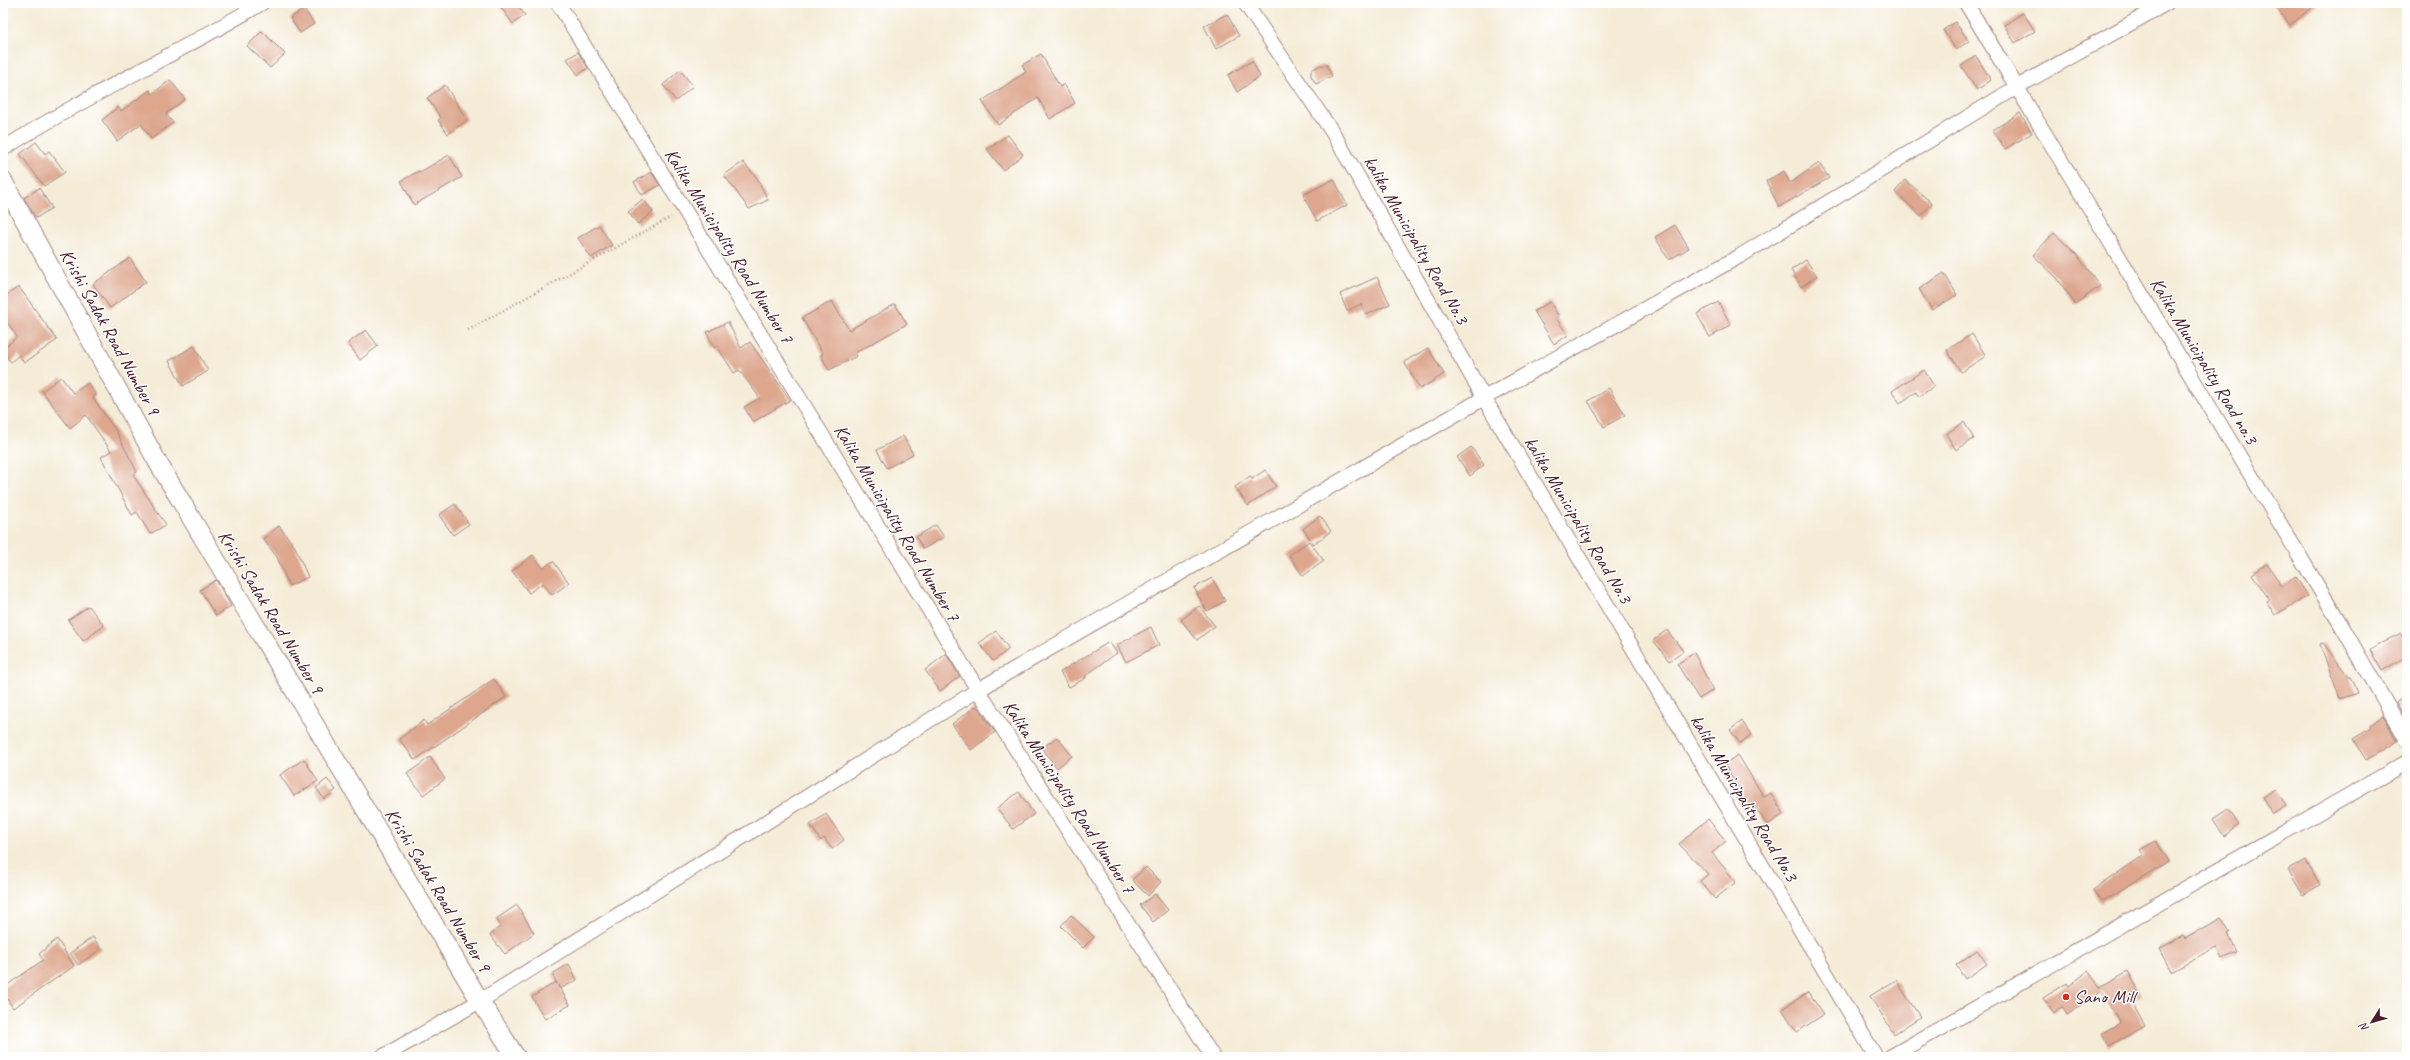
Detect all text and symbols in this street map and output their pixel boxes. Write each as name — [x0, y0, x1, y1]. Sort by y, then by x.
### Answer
street label: Kalika Municipality Road Number 7 — [659, 144, 800, 349]
street label: kalika Municipality Road No.3 — [1358, 151, 1475, 330]
street label: Krishi Sadak Road Number 9 — [54, 245, 166, 421]
street label: Kalika Municipality Road no.3 — [2145, 273, 2264, 450]
street label: Kalika Municipality Road Number 7 — [829, 420, 966, 627]
street label: kalika Municipality Road No.3 — [1519, 432, 1638, 609]
street label: Krishi Sadak Road Number 9 — [213, 526, 330, 699]
street label: Kalika Municipality Road Number 7 — [998, 696, 1141, 899]
street label: kalika Municipality Road No.3 — [1685, 710, 1804, 887]
street label: Krishi Sadak Road Number 9 — [380, 804, 497, 977]
place label: Sano Mill — [2074, 985, 2139, 1009]
marker: Sano Mill — [2061, 992, 2071, 1002]
north arrow — [2352, 1002, 2392, 1042]
text: N — [2355, 1019, 2372, 1035]

